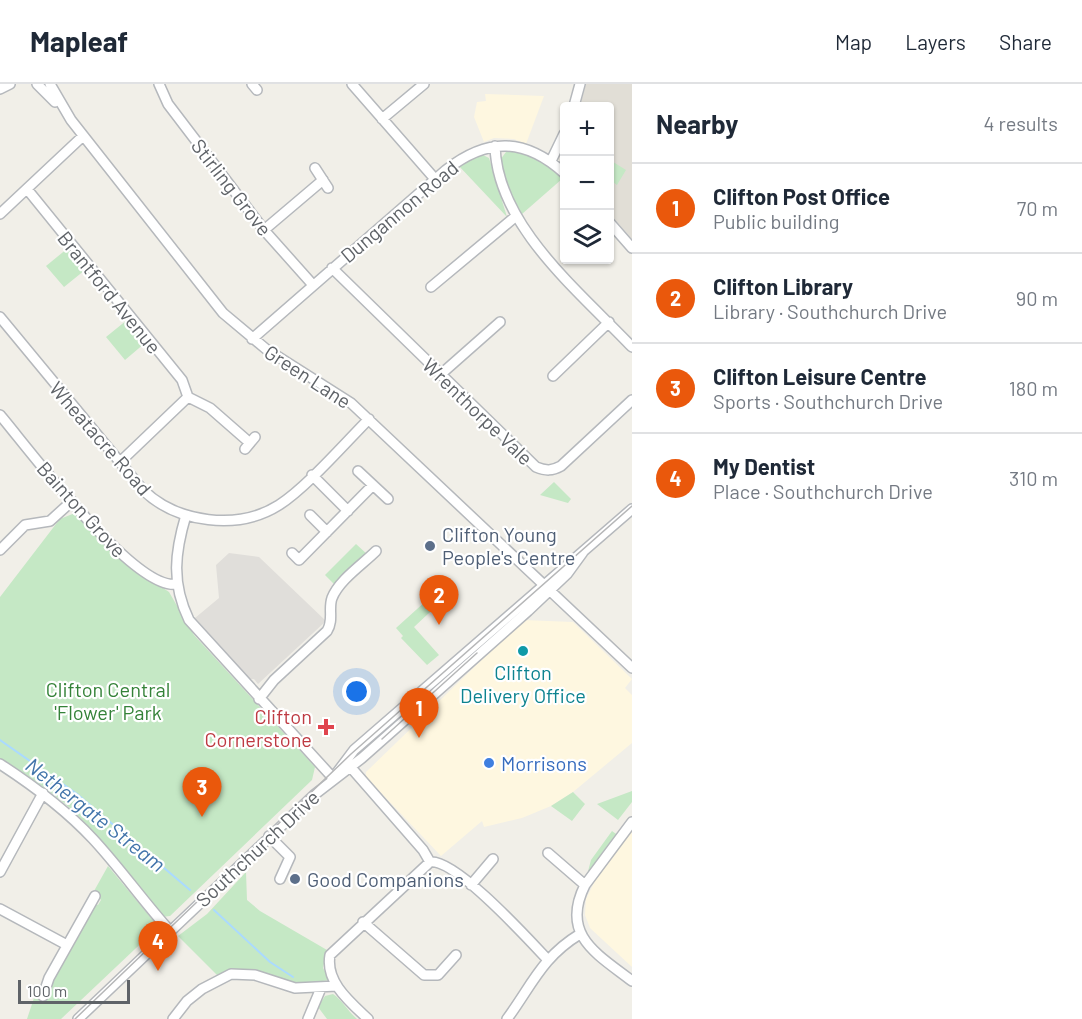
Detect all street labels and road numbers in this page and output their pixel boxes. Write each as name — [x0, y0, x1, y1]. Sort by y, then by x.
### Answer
street label: Stirling Grove — [187, 134, 277, 240]
street label: Dungannon Road — [335, 155, 463, 267]
street label: Brantford Avenue — [53, 226, 167, 358]
street label: Green Lane — [260, 339, 356, 413]
street label: Wrenthorpe Vale — [418, 352, 538, 470]
street label: Wheatacre Road — [45, 376, 157, 500]
street label: Bainton Grove — [33, 456, 131, 562]
street label: Southchurch Drive — [190, 785, 324, 911]

